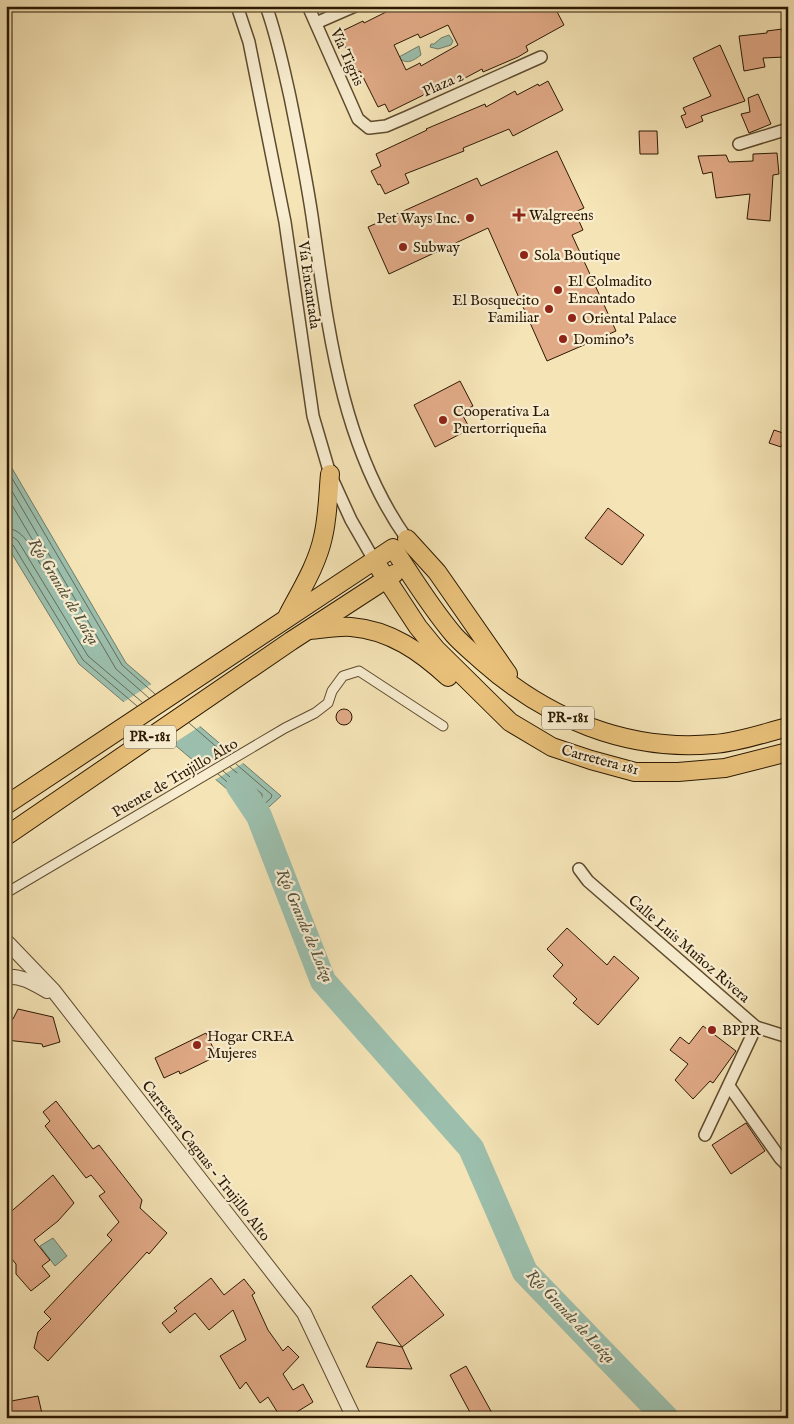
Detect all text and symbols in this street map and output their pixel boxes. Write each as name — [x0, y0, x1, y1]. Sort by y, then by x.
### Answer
street label: Vía Tigris — [325, 24, 368, 89]
street label: Plaza 2 — [419, 67, 467, 101]
place label: Walgreens — [529, 206, 594, 225]
place label: Pet Ways Inc. — [376, 209, 460, 228]
marker: Walgreens — [513, 209, 525, 221]
marker: Pet Ways Inc. — [464, 212, 476, 224]
place label: Subway — [413, 238, 460, 257]
street label: Vía Encantada — [293, 239, 325, 331]
marker: Subway — [397, 241, 409, 253]
place label: Sola Boutique — [534, 246, 621, 265]
marker: Sola Boutique — [518, 249, 530, 261]
place label: El Colmadito Encantado — [568, 272, 652, 308]
marker: El Colmadito Encantado — [552, 284, 564, 296]
place label: El Bosquecito Familiar — [452, 291, 539, 327]
marker: El Bosquecito Familiar — [543, 303, 555, 315]
place label: Oriental Palace — [582, 309, 677, 328]
marker: Oriental Palace — [566, 312, 578, 324]
place label: Domino's — [573, 330, 634, 349]
marker: Domino's — [557, 333, 569, 345]
place label: Cooperativa La Puertorriqueña — [453, 402, 550, 438]
marker: Cooperativa La Puertorriqueña — [437, 414, 449, 426]
water label: Río Grande de Loíza — [23, 535, 103, 649]
road number: PR-181 — [542, 706, 594, 730]
road number: PR-181 — [124, 726, 176, 749]
street label: Puente de Trujillo Alto — [109, 734, 241, 822]
street label: Carretera 181 — [559, 741, 641, 779]
water label: Río Grande de Loíza — [271, 866, 337, 986]
street label: Calle Luis Muñoz Rivera — [624, 891, 754, 1007]
place label: BPPR — [722, 1021, 761, 1040]
marker: BPPR — [706, 1024, 718, 1036]
place label: Hogar CREA Mujeres — [207, 1027, 295, 1063]
marker: Hogar CREA Mujeres — [191, 1039, 203, 1051]
street label: Carretera Caguas - Trujillo Alto — [137, 1077, 275, 1245]
water label: Río Grande de Loíza — [521, 1266, 619, 1368]

